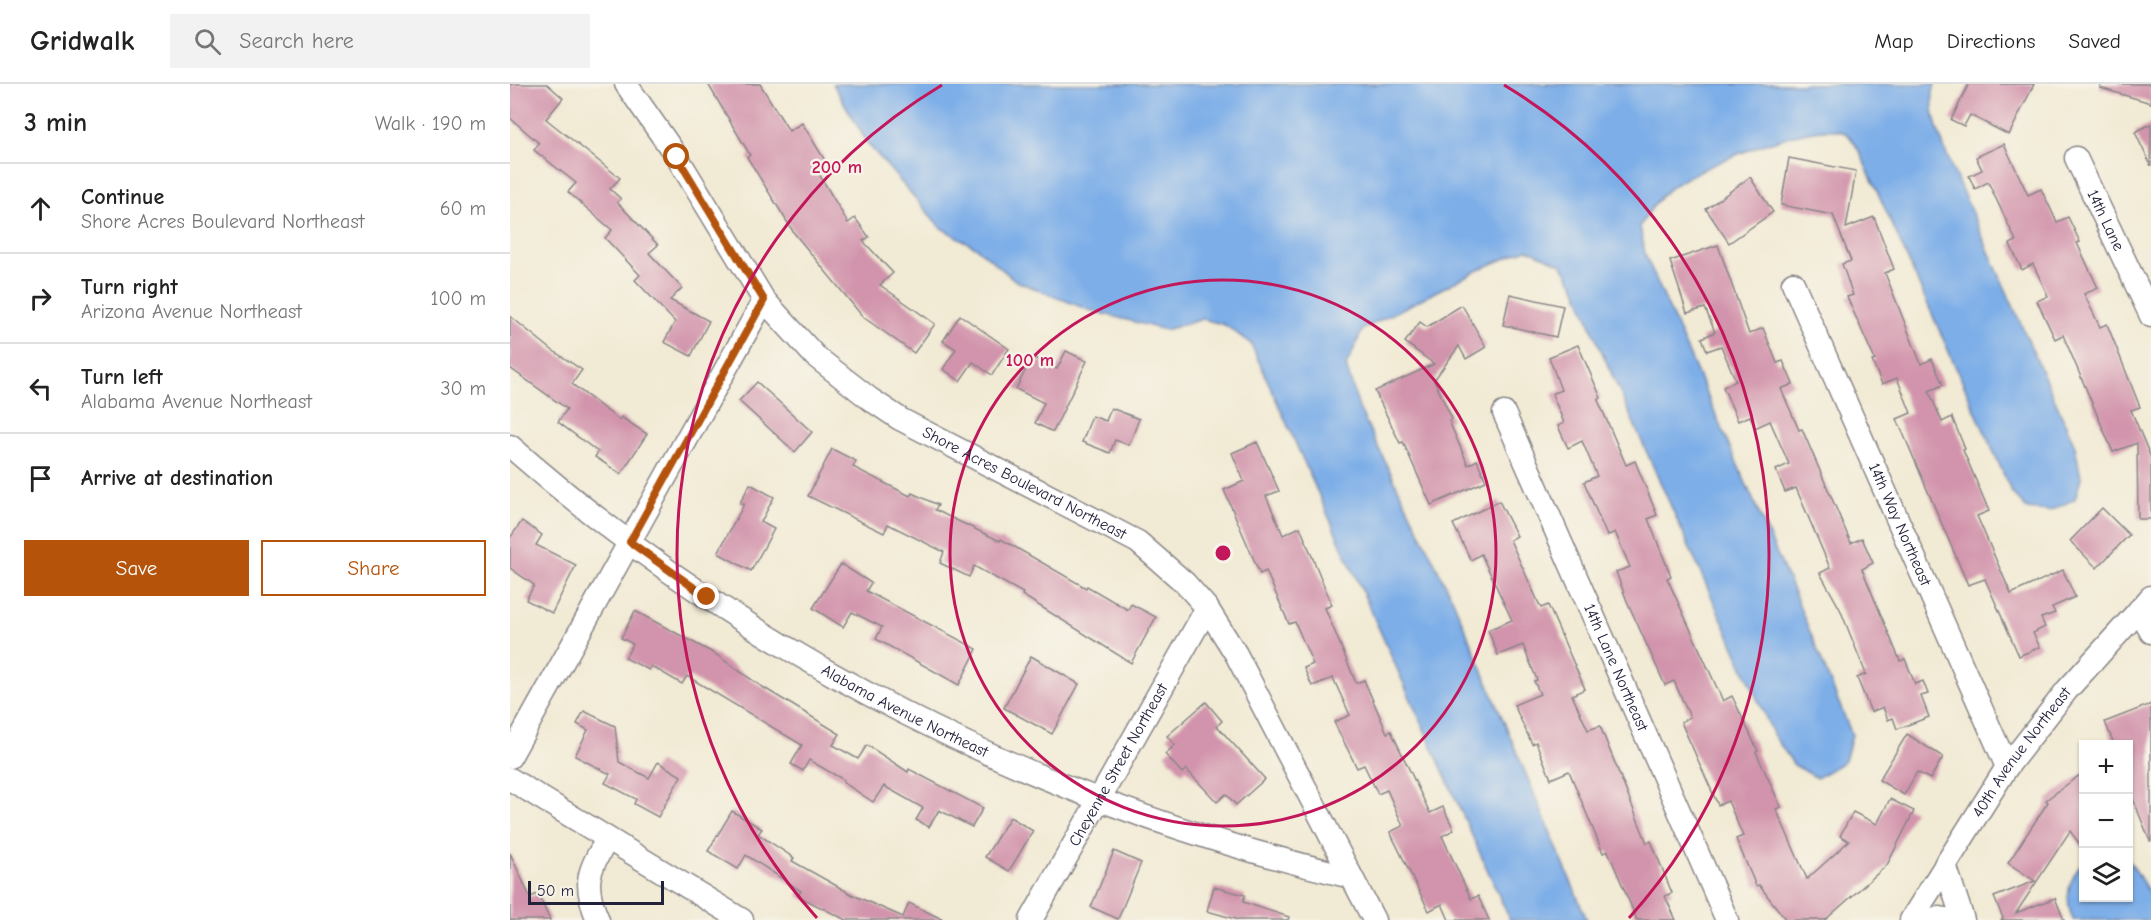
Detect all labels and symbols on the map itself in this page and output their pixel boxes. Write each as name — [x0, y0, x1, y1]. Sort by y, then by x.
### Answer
route start — [663, 143, 689, 169]
text: 200 m — [812, 157, 862, 178]
street label: 14th Lane — [2083, 187, 2128, 254]
text: 100 m — [1006, 350, 1054, 371]
street label: Shore Acres Boulevard Northeast — [919, 423, 1130, 544]
street label: 14th Way Northeast — [1865, 460, 1935, 589]
centre of rings — [1213, 543, 1233, 563]
route end — [693, 583, 719, 609]
street label: 14th Lane Northeast — [1580, 601, 1652, 734]
street label: Alabama Avenue Northeast — [818, 661, 991, 761]
street label: Cheyenne Street Northeast — [1065, 680, 1172, 850]
street label: 40th Avenue Northeast — [1969, 683, 2075, 821]
scale bar — [528, 878, 664, 906]

